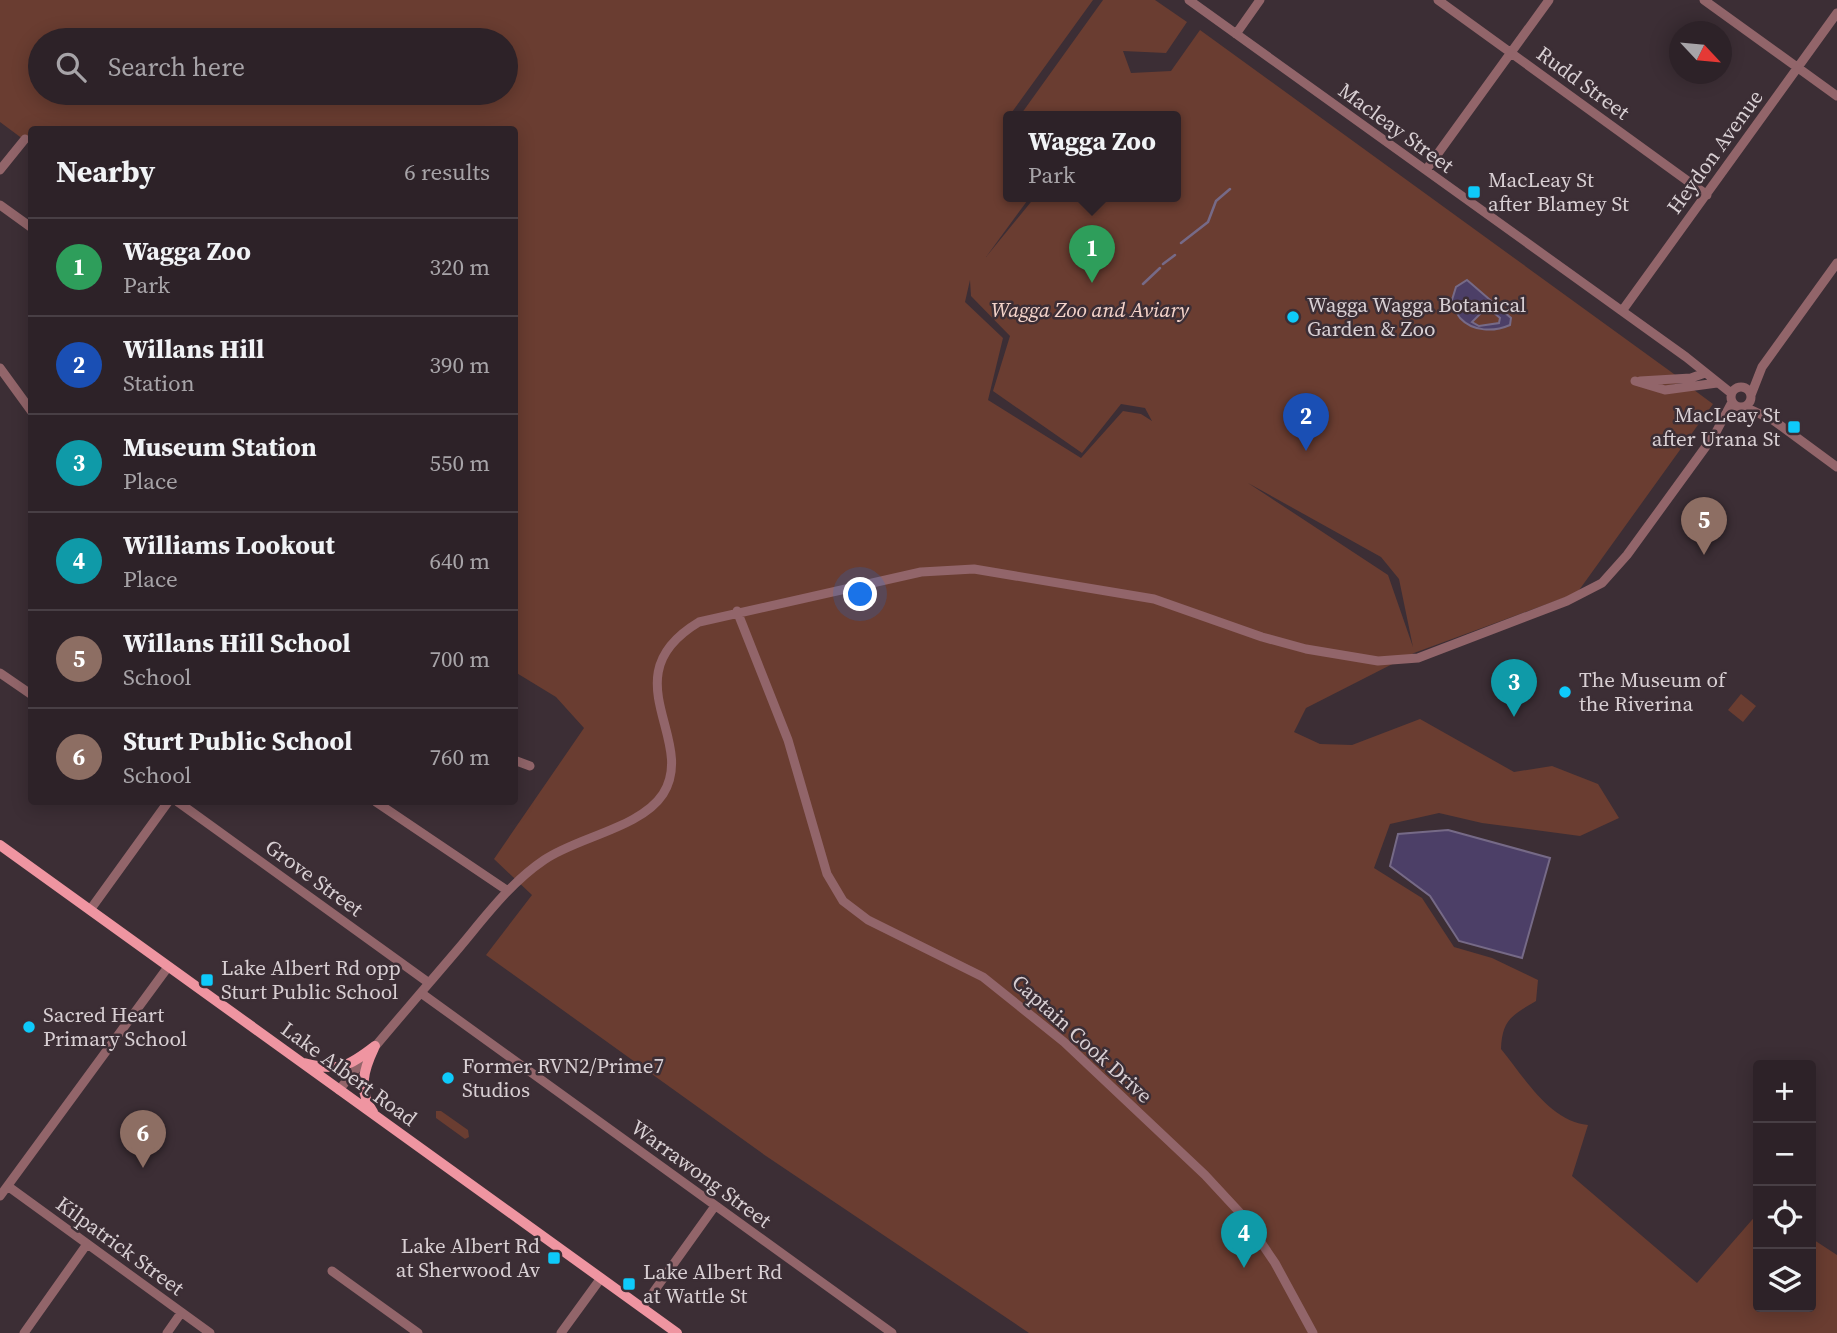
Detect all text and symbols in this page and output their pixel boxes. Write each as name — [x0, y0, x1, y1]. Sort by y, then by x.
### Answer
north arrow — [1669, 21, 1732, 84]
search box — [28, 28, 518, 105]
street label: Rudd Street — [1531, 39, 1636, 126]
icon: search — [52, 48, 90, 86]
text: Search here — [108, 49, 245, 85]
street label: Macleay Street — [1333, 76, 1460, 180]
street label: Heydon Avenue — [1660, 84, 1770, 220]
popup — [1003, 111, 1181, 202]
text: Wagga Zoo — [1028, 123, 1156, 159]
text: Nearby — [56, 151, 155, 192]
text: 6 results — [404, 156, 490, 188]
text: Park — [1028, 159, 1075, 191]
place label: MacLeay St after Blamey St — [1488, 165, 1629, 218]
marker: MacLeay St after Blamey St — [1466, 184, 1482, 200]
pin: 1 — [1069, 225, 1115, 283]
text: Wagga Zoo — [123, 233, 251, 269]
text: 1 — [73, 251, 85, 283]
text: 320 m — [429, 251, 490, 283]
text: Park — [123, 269, 170, 301]
place label: Wagga Wagga Botanical Garden & Zoo — [1307, 290, 1526, 343]
park label: Wagga Zoo and Aviary — [991, 295, 1190, 324]
marker: Wagga Wagga Botanical Garden & Zoo — [1285, 309, 1301, 325]
text: Willans Hill — [123, 331, 264, 367]
text: 2 — [73, 349, 85, 381]
text: 390 m — [429, 349, 490, 381]
text: Station — [123, 367, 195, 399]
pin: 2 — [1283, 393, 1329, 451]
place label: MacLeay St after Urana St — [1652, 400, 1780, 453]
marker: MacLeay St after Urana St — [1786, 419, 1802, 435]
text: Museum Station — [123, 429, 317, 465]
text: 3 — [73, 447, 85, 479]
text: 550 m — [429, 447, 490, 479]
text: Place — [123, 465, 178, 497]
pin: 5 — [1681, 497, 1727, 555]
text: Williams Lookout — [123, 527, 335, 563]
text: 4 — [73, 545, 85, 577]
text: 640 m — [429, 545, 490, 577]
text: Place — [123, 563, 178, 595]
your location — [843, 577, 877, 611]
text: Willans Hill School — [123, 625, 351, 661]
text: 5 — [73, 643, 85, 675]
text: 700 m — [429, 643, 490, 675]
pin: 3 — [1491, 659, 1537, 717]
text: School — [123, 661, 191, 693]
place label: The Museum of the Riverina — [1579, 665, 1727, 718]
marker: The Museum of the Riverina — [1557, 684, 1573, 700]
text: Sturt Public School — [123, 723, 353, 759]
text: 6 — [73, 741, 85, 773]
text: 760 m — [429, 741, 490, 773]
text: School — [123, 759, 191, 791]
street label: Grove Street — [259, 832, 369, 923]
place label: Lake Albert Rd opp Sturt Public School — [221, 953, 401, 1006]
street label: Captain Cook Drive — [1006, 968, 1159, 1110]
marker: Lake Albert Rd opp Sturt Public School — [199, 972, 215, 988]
place label: Sacred Heart Primary School — [43, 1000, 187, 1053]
street label: Lake Albert Road — [275, 1014, 423, 1133]
marker: Sacred Heart Primary School — [21, 1019, 37, 1035]
place label: Former RVN2/Prime7 Studios — [462, 1051, 664, 1104]
map controls — [1753, 1060, 1816, 1312]
button: + — [1753, 1060, 1816, 1123]
marker: Former RVN2/Prime7 Studios — [440, 1070, 456, 1086]
pin: 6 — [120, 1110, 166, 1168]
street label: Warrawong Street — [625, 1113, 778, 1235]
button: − — [1753, 1123, 1816, 1186]
button: locate — [1753, 1186, 1816, 1249]
street label: Kilpatrick Street — [50, 1189, 190, 1302]
pin: 4 — [1221, 1210, 1267, 1268]
place label: Lake Albert Rd at Sherwood Av — [396, 1231, 540, 1284]
button: layers — [1753, 1249, 1816, 1312]
marker: Lake Albert Rd at Sherwood Av — [546, 1250, 562, 1266]
place label: Lake Albert Rd at Wattle St — [643, 1257, 782, 1310]
marker: Lake Albert Rd at Wattle St — [621, 1276, 637, 1292]

